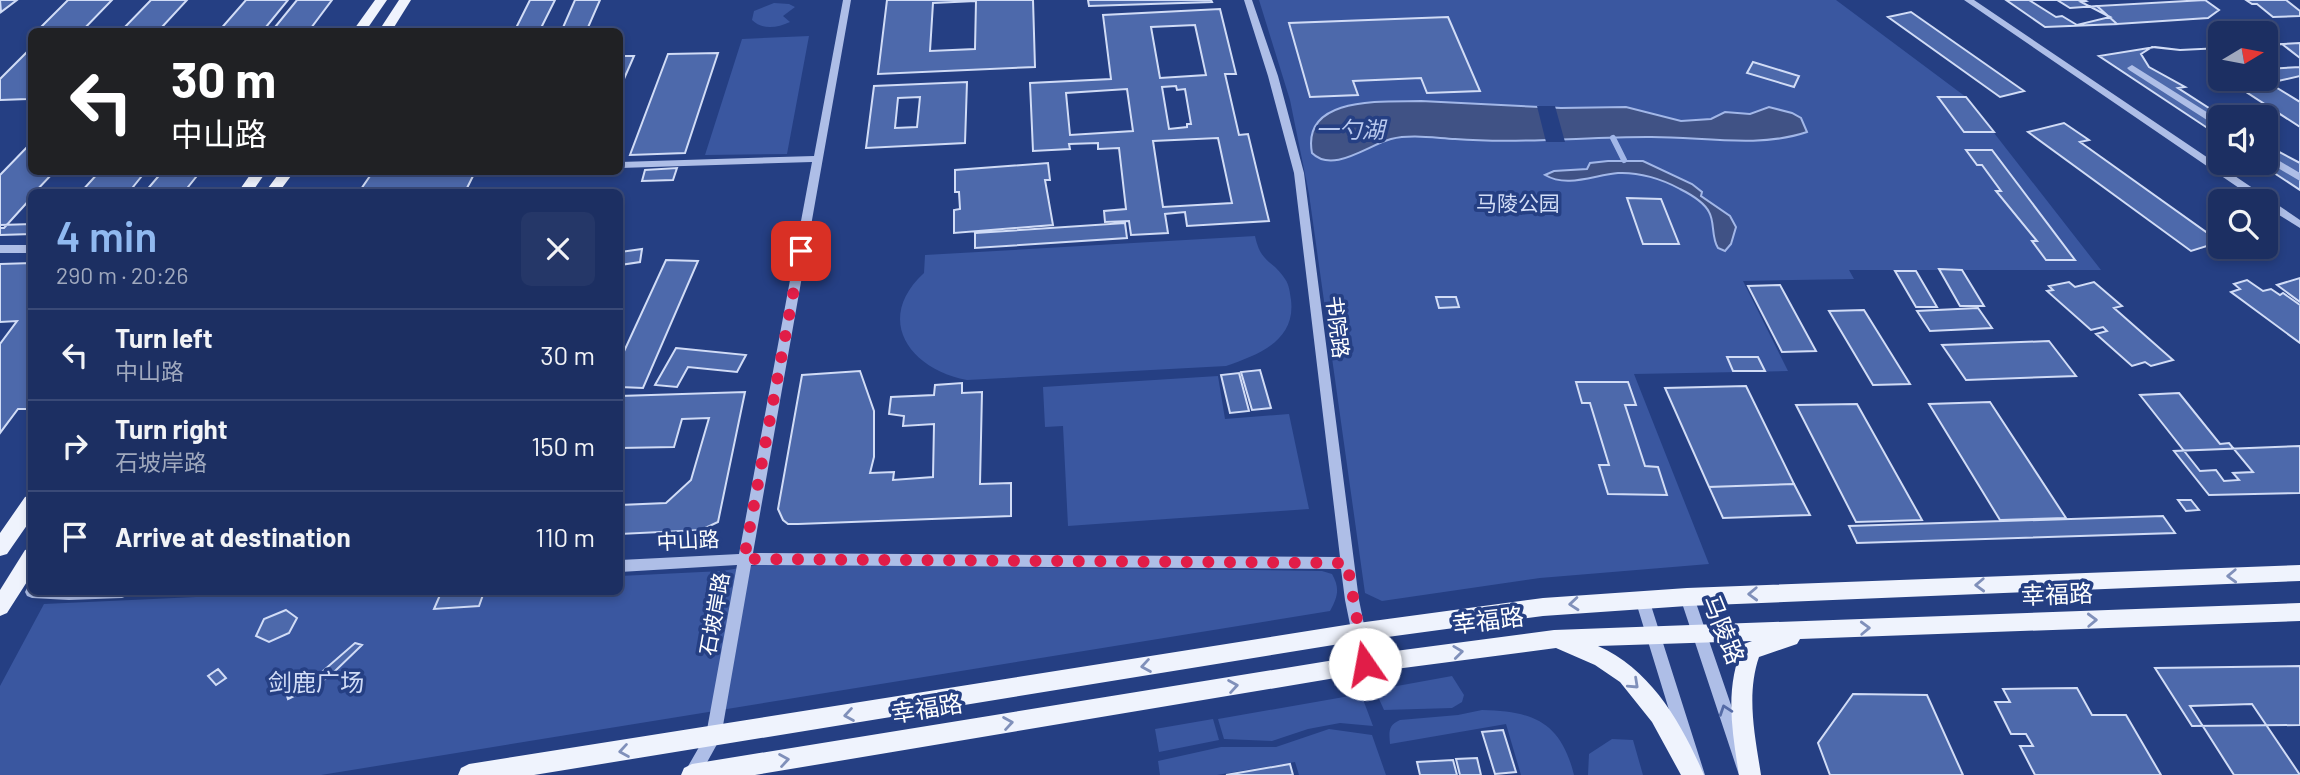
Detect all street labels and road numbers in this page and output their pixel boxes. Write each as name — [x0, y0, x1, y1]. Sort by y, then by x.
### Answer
street label: 书院路 — [1322, 294, 1355, 360]
street label: 中山路 — [656, 525, 720, 554]
street label: 石坡岸路 — [694, 570, 733, 657]
street label: 幸福路 — [2020, 578, 2093, 609]
street label: 马陵路 — [1697, 591, 1751, 668]
street label: 幸福路 — [1450, 601, 1525, 638]
street label: 幸福路 — [889, 688, 965, 727]

